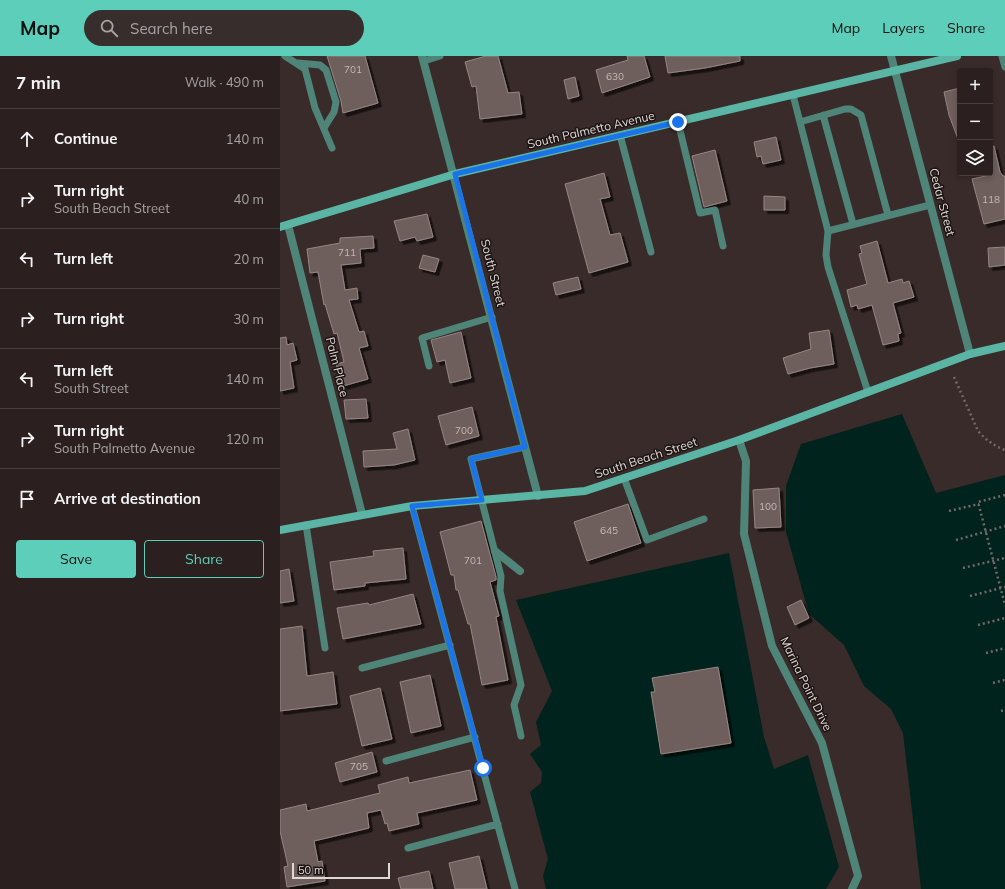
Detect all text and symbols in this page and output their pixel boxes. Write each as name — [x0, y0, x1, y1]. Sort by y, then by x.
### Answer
search box — [84, 10, 364, 46]
text: Map — [20, 16, 60, 40]
icon: search — [98, 17, 120, 39]
text: Search here — [130, 19, 213, 38]
text: Map — [831, 19, 860, 37]
text: Layers — [882, 19, 925, 37]
text: Share — [947, 19, 985, 37]
house number: 701 — [344, 63, 362, 76]
map controls — [957, 68, 993, 176]
button: + — [957, 68, 993, 104]
house number: 630 — [606, 70, 624, 83]
text: 7 min — [16, 72, 61, 93]
text: Walk · 490 m — [185, 74, 264, 90]
button: − — [957, 104, 993, 140]
street label: South Palmetto Avenue — [526, 108, 656, 151]
route end — [669, 113, 687, 131]
icon: ahead — [16, 128, 38, 150]
text: Continue — [54, 129, 117, 148]
text: 140 m — [226, 131, 264, 147]
button: layers — [957, 140, 993, 176]
street label: Cedar Street — [926, 166, 959, 237]
text: Turn right — [54, 181, 124, 200]
icon: right — [16, 188, 38, 210]
text: 40 m — [234, 191, 264, 207]
house number: 118 — [982, 193, 1000, 206]
text: South Beach Street — [54, 200, 170, 216]
street label: South Street — [478, 238, 509, 308]
house number: 711 — [338, 246, 356, 259]
icon: left — [16, 248, 38, 270]
text: Turn left — [54, 249, 113, 268]
text: 20 m — [234, 251, 264, 267]
icon: right — [16, 308, 38, 330]
text: Turn right — [54, 309, 124, 328]
text: 30 m — [234, 311, 264, 327]
street label: Palm Place — [323, 335, 352, 399]
text: Turn left — [54, 361, 113, 380]
icon: left — [16, 368, 38, 390]
text: 140 m — [226, 371, 264, 387]
text: South Street — [54, 380, 129, 396]
text: Turn right — [54, 421, 124, 440]
house number: 700 — [455, 424, 473, 437]
icon: right — [16, 428, 38, 450]
text: 120 m — [226, 431, 264, 447]
street label: South Beach Street — [593, 434, 699, 481]
text: South Palmetto Avenue — [54, 440, 195, 456]
icon: arrive — [16, 488, 38, 510]
text: Arrive at destination — [54, 489, 201, 508]
house number: 100 — [759, 500, 777, 513]
house number: 645 — [600, 524, 618, 537]
button: Save — [16, 540, 136, 578]
button: Share — [144, 540, 264, 578]
house number: 701 — [464, 554, 482, 567]
street label: Marina Point Drive — [777, 634, 836, 733]
route start — [474, 759, 492, 777]
house number: 705 — [350, 760, 368, 773]
scale bar — [292, 861, 390, 880]
text: 50 m — [298, 863, 324, 877]

